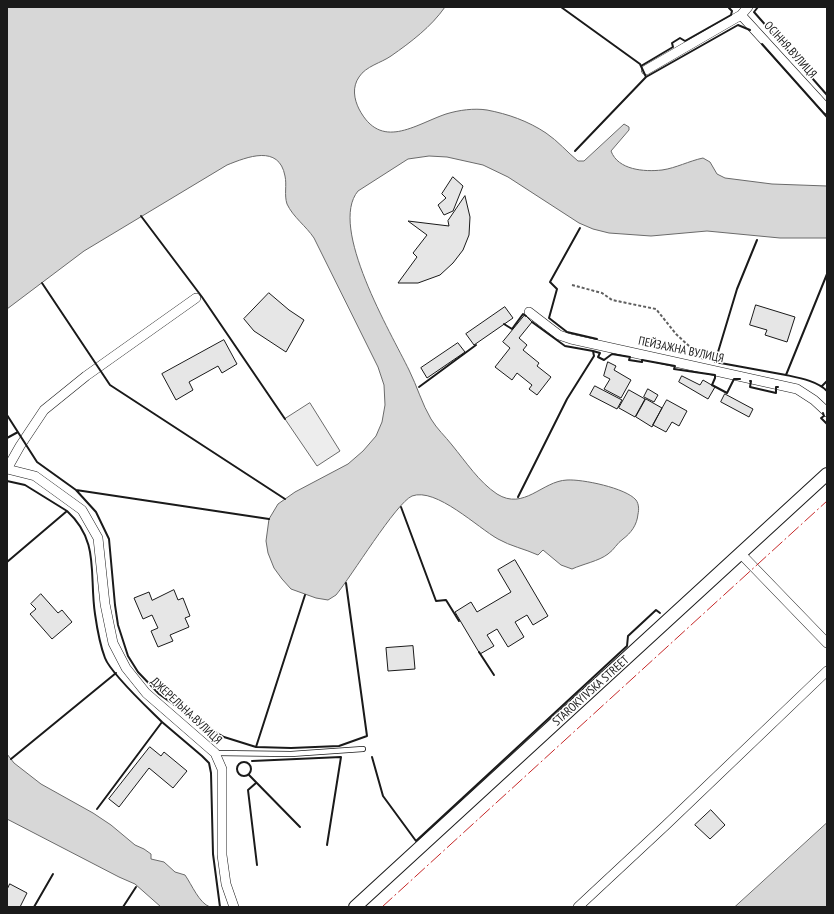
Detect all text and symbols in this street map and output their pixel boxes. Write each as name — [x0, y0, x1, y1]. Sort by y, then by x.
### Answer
street label: ОСІННЯ ВУЛИЦЯ — [761, 19, 819, 81]
street label: ПЕЙЗАЖНА ВУЛИЦЯ — [637, 334, 725, 366]
street label: STAROKYIVSKA STREET — [550, 653, 632, 729]
street label: ДЖЕРЕЛЬНА ВУЛИЦЯ — [148, 674, 224, 748]

